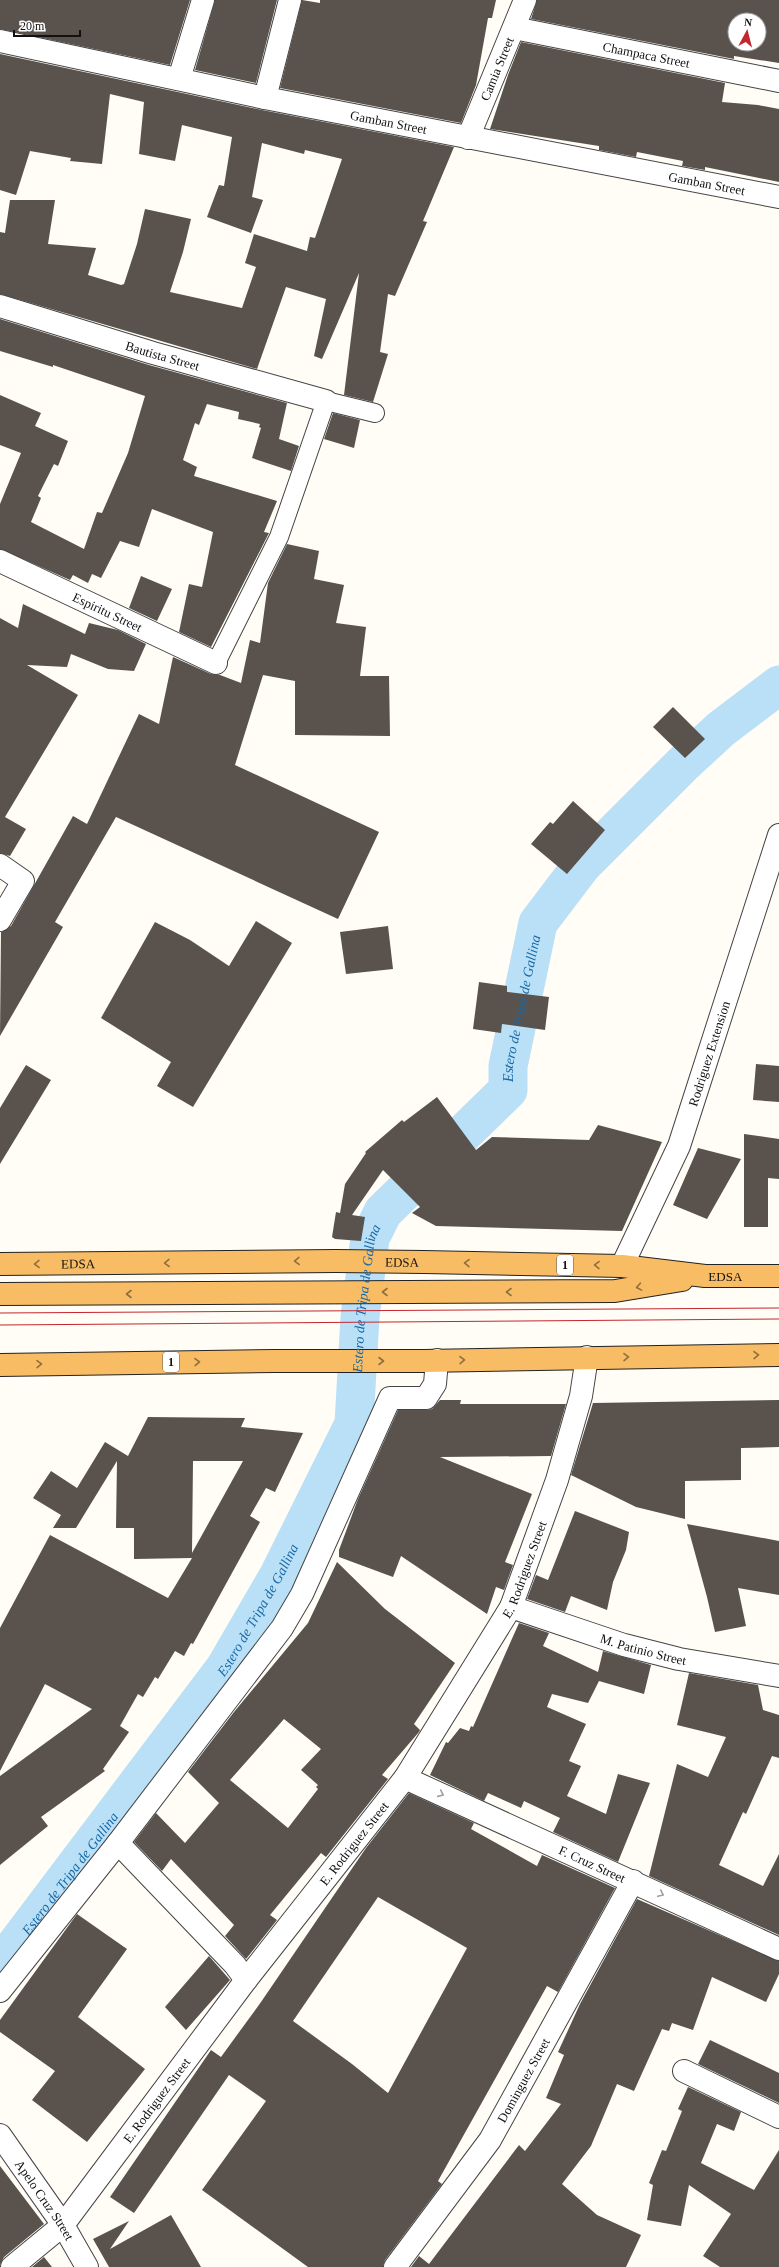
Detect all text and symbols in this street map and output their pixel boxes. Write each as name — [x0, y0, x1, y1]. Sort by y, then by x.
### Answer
scale bar — [14, 12, 80, 38]
north arrow — [727, 12, 767, 52]
text: N — [744, 16, 753, 29]
text: 20 m — [20, 19, 45, 33]
street label: Camia Street — [477, 34, 517, 103]
street label: Champaca Street — [601, 39, 692, 71]
street label: Gamban Street — [349, 108, 429, 137]
street label: Gamban Street — [667, 169, 747, 198]
street label: Bautista Street — [124, 338, 202, 374]
street label: Espiritu Street — [70, 589, 145, 635]
water label: Estero de Tripa de Gallina — [501, 934, 543, 1083]
street label: Rodriguez Extension — [685, 999, 733, 1108]
water label: Estero de Tripa de Gallina — [350, 1222, 384, 1374]
street label: EDSA — [385, 1255, 420, 1270]
road number: 1 — [557, 1255, 573, 1275]
street label: EDSA — [61, 1256, 96, 1271]
one-way arrow — [294, 1257, 300, 1266]
one-way arrow — [164, 1259, 170, 1267]
one-way arrow — [464, 1259, 470, 1267]
one-way arrow — [34, 1260, 40, 1268]
one-way arrow — [594, 1261, 600, 1269]
street label: EDSA — [708, 1269, 743, 1284]
one-way arrow — [636, 1283, 642, 1291]
one-way arrow — [382, 1288, 388, 1297]
one-way arrow — [506, 1288, 512, 1296]
one-way arrow — [126, 1290, 132, 1298]
one-way arrow — [753, 1351, 759, 1359]
road number: 1 — [163, 1352, 179, 1372]
one-way arrow — [623, 1353, 629, 1361]
one-way arrow — [459, 1356, 465, 1364]
one-way arrow — [378, 1357, 384, 1365]
one-way arrow — [194, 1358, 200, 1366]
one-way arrow — [36, 1360, 42, 1368]
street label: E. Rodriguez Street — [499, 1519, 550, 1621]
water label: Estero de Tripa de Gallina — [214, 1542, 301, 1680]
street label: M. Patinio Street — [598, 1631, 688, 1668]
one-way arrow — [436, 1789, 444, 1797]
street label: E. Rodriguez Street — [317, 1798, 392, 1888]
water label: Estero de Tripa de Gallina — [19, 1809, 121, 1939]
street label: F. Cruz Street — [556, 1842, 628, 1886]
one-way arrow — [657, 1889, 664, 1897]
street label: Dominguez Street — [494, 2035, 553, 2125]
street label: E. Rodriguez Street — [120, 2055, 194, 2146]
street label: Apelo Cruz Street — [12, 2157, 77, 2243]

